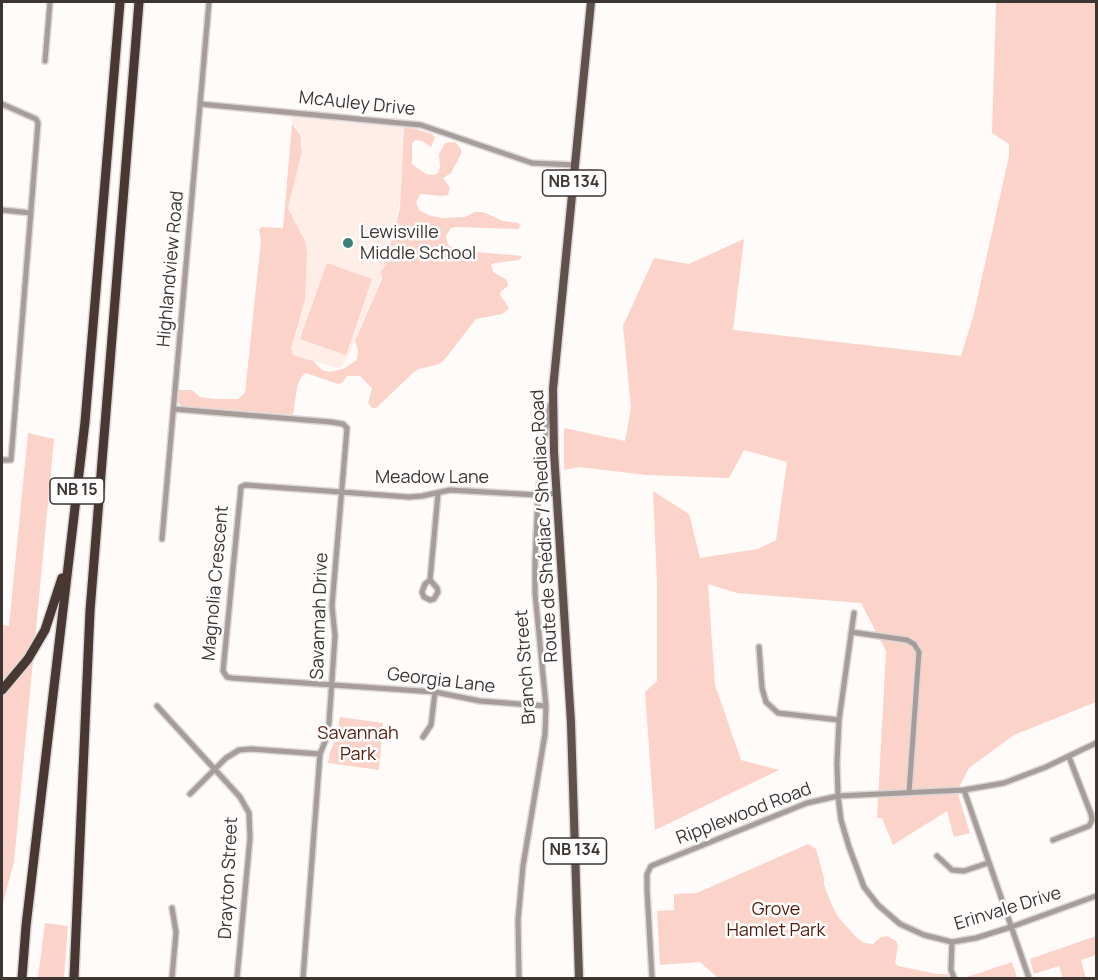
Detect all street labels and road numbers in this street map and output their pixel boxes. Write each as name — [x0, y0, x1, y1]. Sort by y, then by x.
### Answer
street label: McAuley Drive — [298, 87, 416, 121]
road number: NB 134 — [542, 170, 606, 196]
street label: Highlandview Road — [153, 190, 189, 348]
street label: Route de Shédiac / Shediac Road — [527, 389, 563, 663]
street label: Meadow Lane — [375, 467, 489, 489]
road number: NB 15 — [50, 478, 104, 504]
street label: Magnolia Crescent — [198, 504, 234, 662]
street label: Savannah Drive — [307, 552, 333, 680]
street label: Branch Street — [511, 609, 541, 725]
street label: Georgia Lane — [386, 664, 496, 698]
street label: Ripplewood Road — [673, 778, 815, 850]
street label: Drayton Street — [215, 816, 243, 940]
road number: NB 134 — [544, 838, 606, 864]
street label: Erinvale Drive — [952, 882, 1064, 936]

